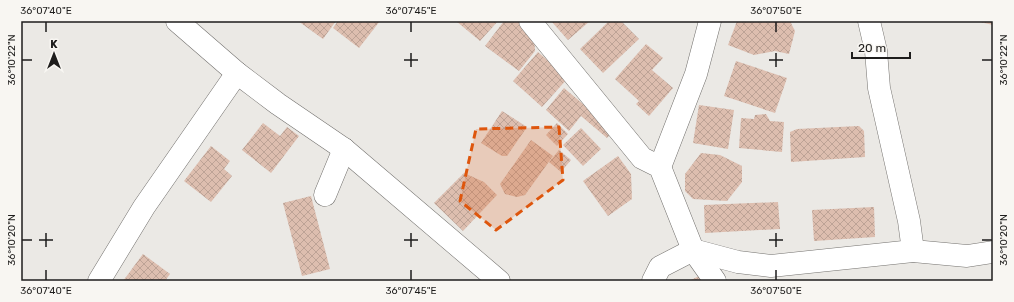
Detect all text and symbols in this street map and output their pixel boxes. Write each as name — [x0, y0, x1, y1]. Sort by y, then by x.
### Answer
text: 36°07'40"E — [20, 5, 72, 17]
text: 36°07'45"E — [385, 5, 437, 17]
text: 36°07'50"E — [750, 5, 802, 17]
text: 36°10'22"N — [6, 34, 18, 86]
north arrow — [34, 34, 74, 74]
scale bar — [852, 34, 910, 60]
text: 36°10'22"N — [998, 34, 1010, 86]
text: K — [50, 38, 58, 51]
text: 20 m — [858, 41, 886, 55]
text: 36°10'20"N — [6, 214, 18, 266]
text: 36°10'20"N — [998, 214, 1010, 266]
text: 36°07'40"E — [20, 285, 72, 297]
text: 36°07'45"E — [385, 285, 437, 297]
text: 36°07'50"E — [750, 285, 802, 297]

